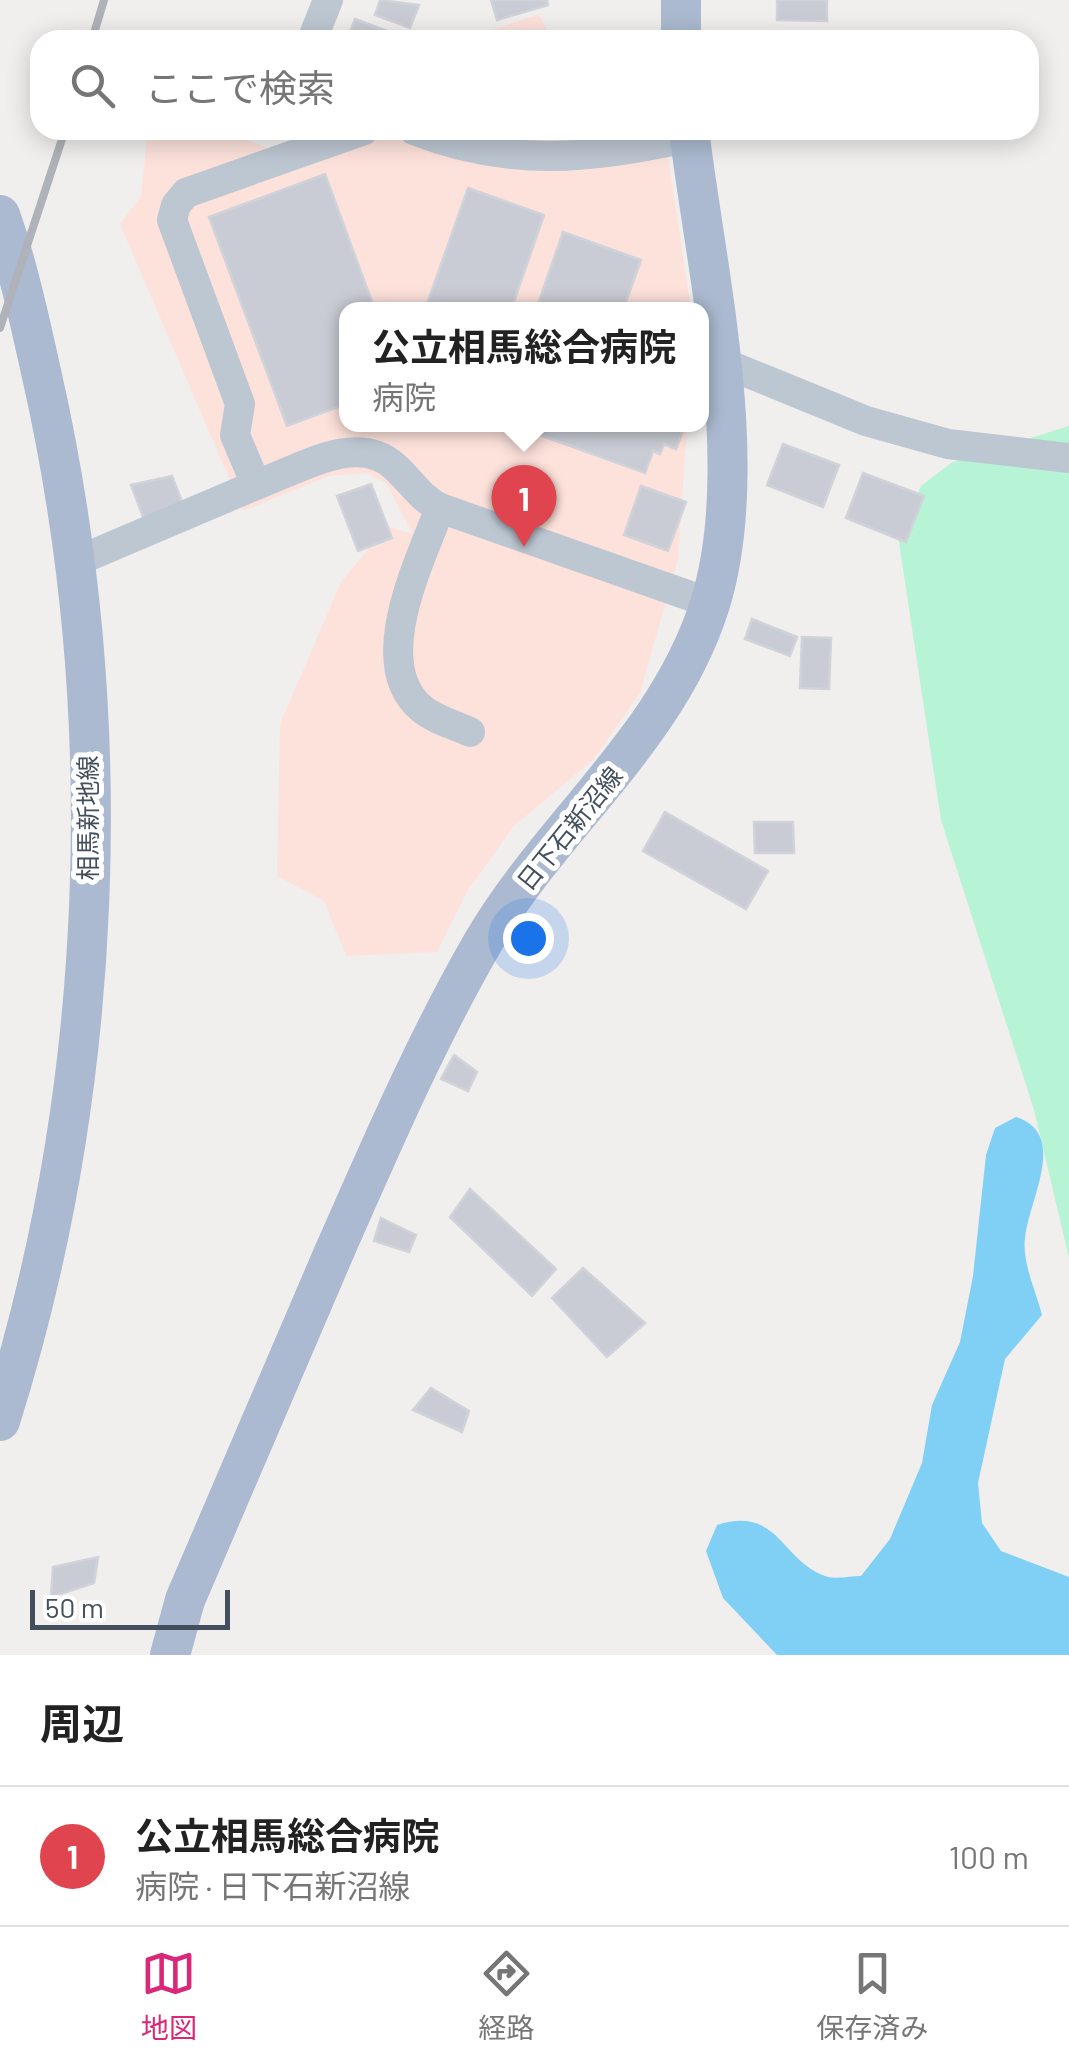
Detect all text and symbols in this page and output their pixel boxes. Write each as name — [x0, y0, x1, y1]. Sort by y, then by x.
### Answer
search box — [30, 30, 1039, 140]
icon: search — [65, 58, 120, 113]
text: ここで検索 — [145, 64, 335, 110]
popup — [339, 302, 709, 432]
text: 公立相馬総合病院 — [372, 323, 676, 369]
text: 病院 — [372, 377, 436, 415]
pin: 1 — [492, 464, 556, 547]
street label: 相馬新地線 — [72, 755, 102, 881]
street label: 日下石新沼線 — [510, 760, 628, 896]
your location — [503, 913, 554, 964]
scale bar — [30, 1585, 230, 1630]
text: 50 m — [45, 1590, 104, 1624]
text: 周辺 — [40, 1697, 124, 1747]
text: 公立相馬総合病院 — [135, 1812, 439, 1858]
text: 1 — [67, 1837, 78, 1875]
text: 100 m — [949, 1837, 1029, 1875]
text: 病院 · 日下石新沼線 — [135, 1866, 411, 1904]
tab: 地図 — [141, 1946, 197, 2046]
tab: 経路 — [478, 1946, 534, 2046]
tab: 保存済み — [816, 1946, 928, 2046]

